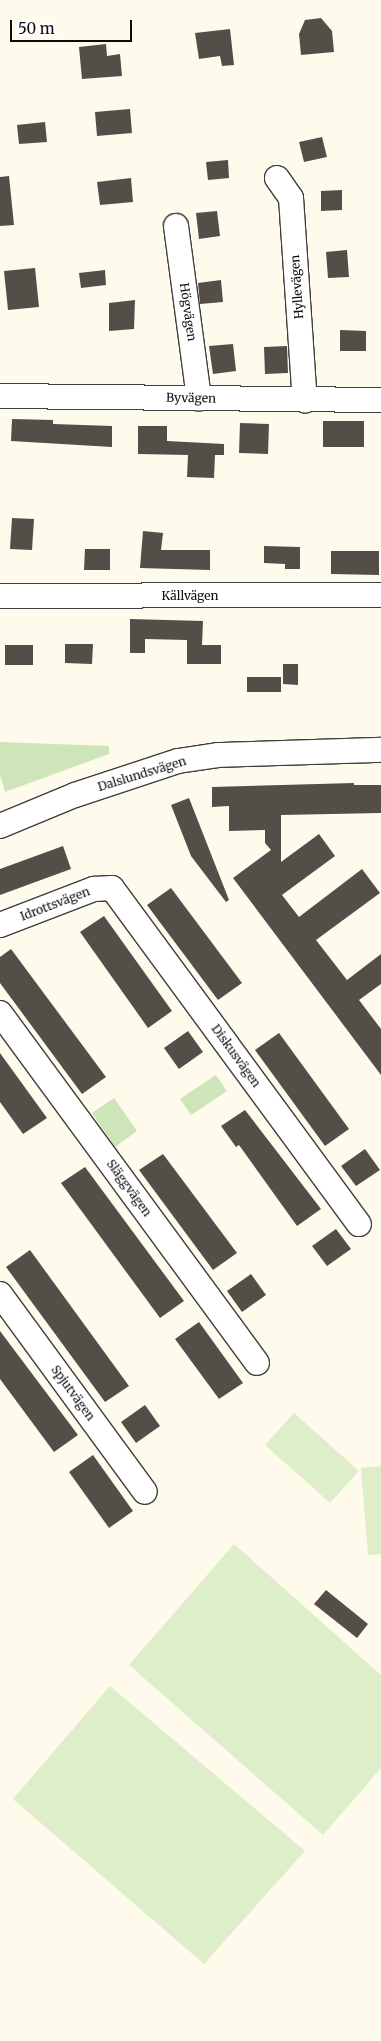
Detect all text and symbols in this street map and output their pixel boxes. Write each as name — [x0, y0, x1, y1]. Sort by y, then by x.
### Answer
scale bar — [12, 10, 135, 42]
text: 50 m — [18, 19, 55, 38]
street label: Hyllevägen — [288, 254, 306, 320]
street label: Högvägen — [177, 282, 199, 342]
street label: Byvägen — [166, 390, 216, 406]
street label: Källvägen — [162, 589, 218, 603]
street label: Dalslundsvägen — [96, 754, 188, 794]
street label: Idrottsvägen — [18, 884, 92, 924]
street label: Diskusvägen — [208, 1022, 264, 1090]
street label: Släggvägen — [104, 1157, 154, 1219]
street label: Spjutvägen — [48, 1363, 98, 1423]

